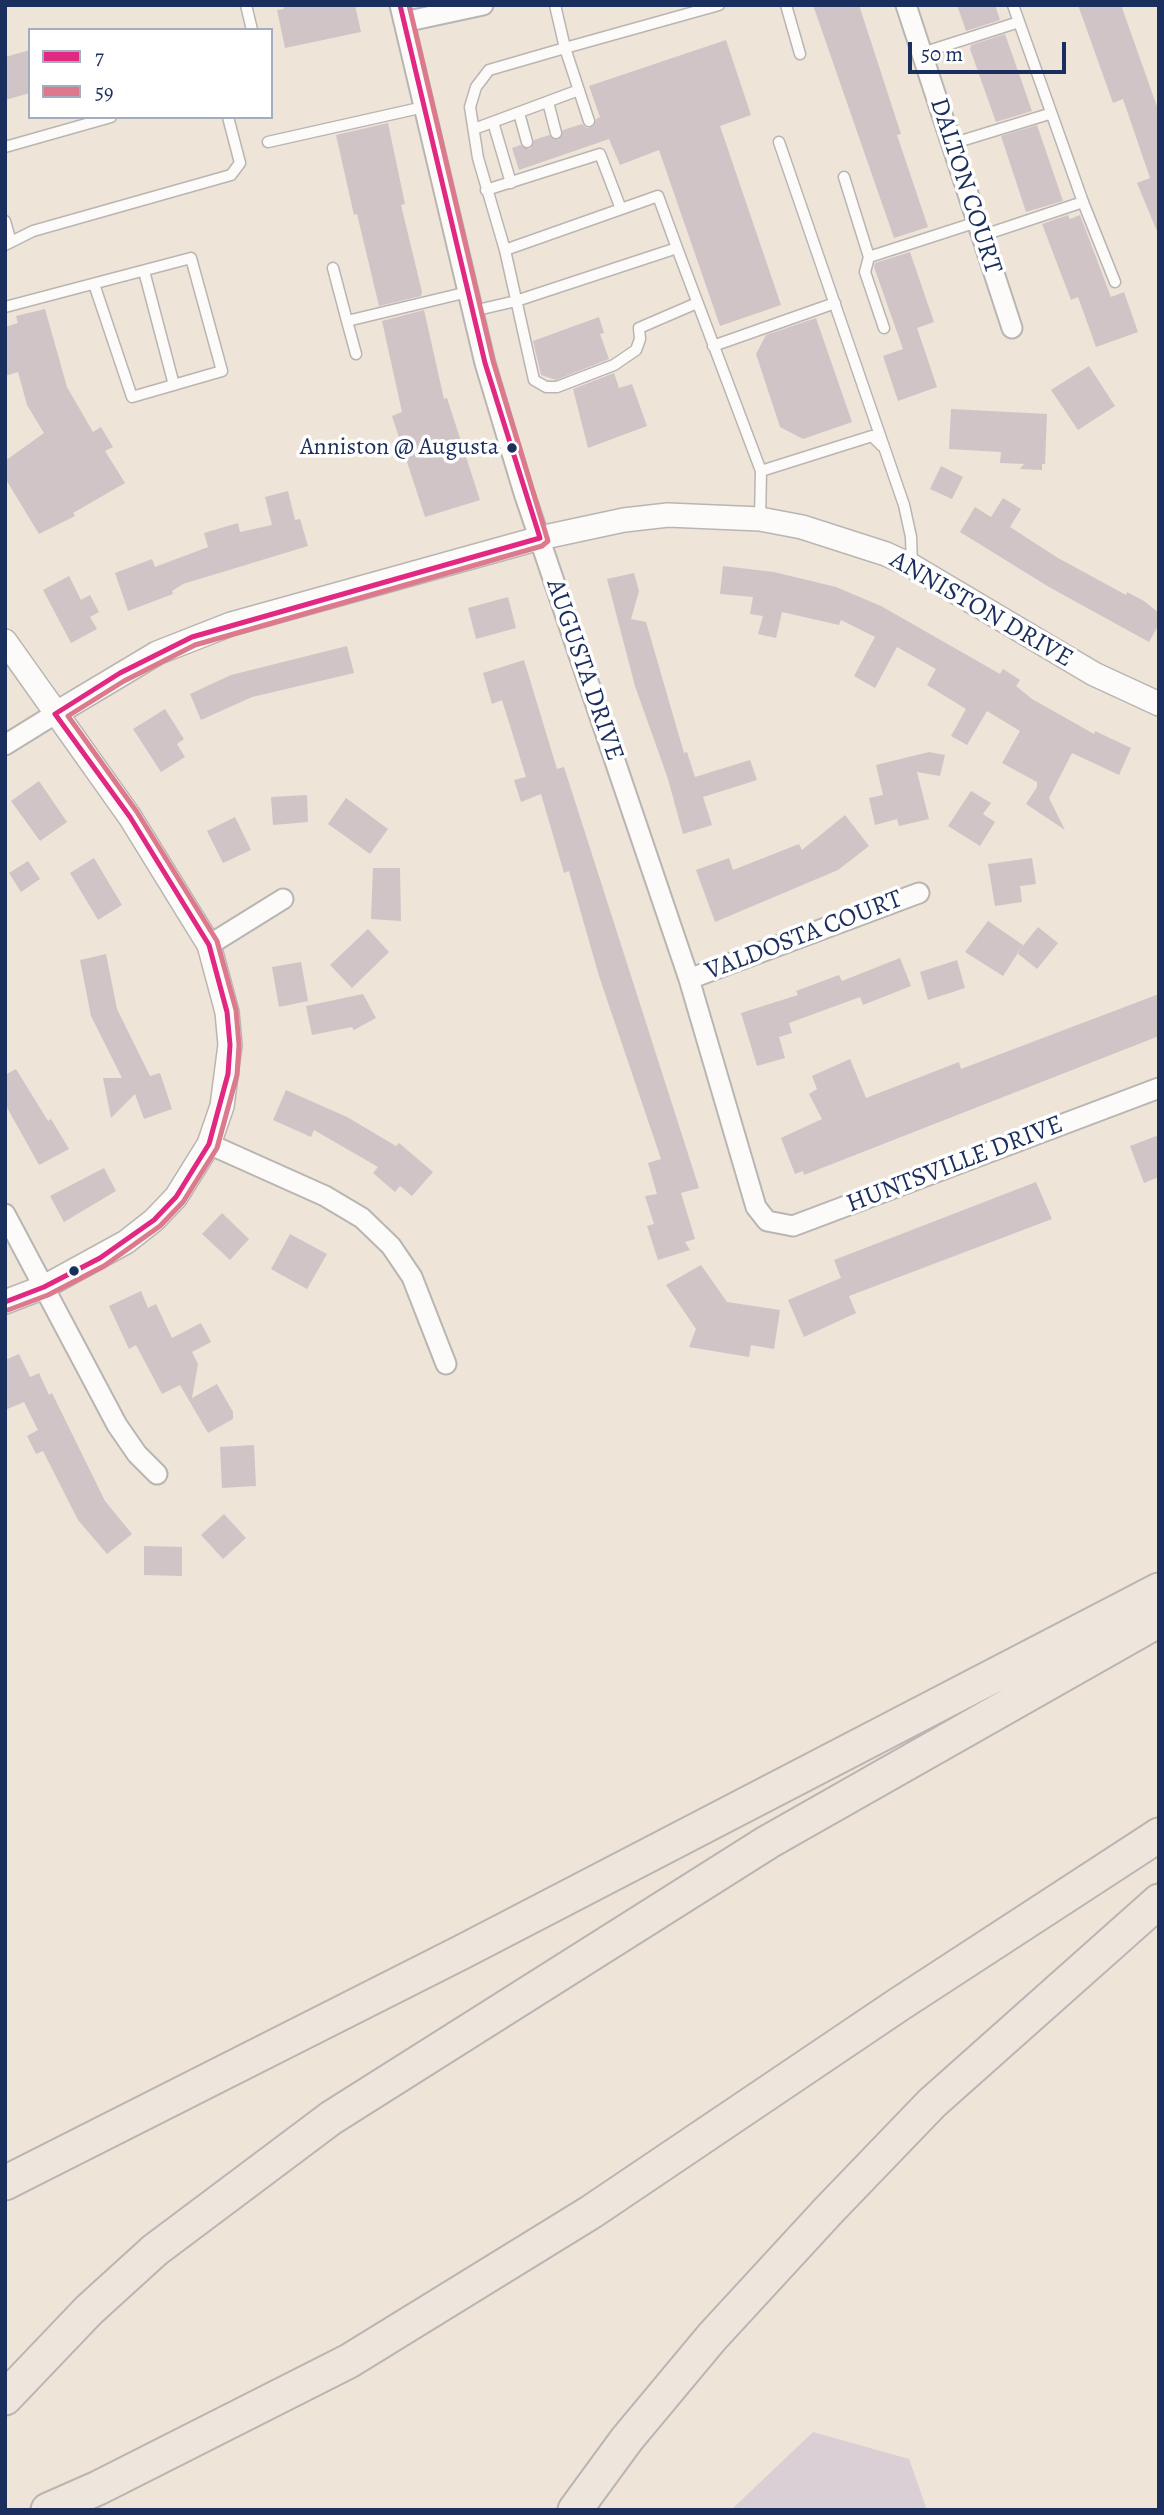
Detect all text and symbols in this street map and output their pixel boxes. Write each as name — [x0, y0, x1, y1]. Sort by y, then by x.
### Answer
legend — [28, 28, 273, 119]
scale bar — [912, 28, 1070, 72]
text: 50 m — [921, 40, 963, 68]
text: 7 — [95, 43, 104, 71]
text: 59 — [95, 78, 114, 106]
street label: DALTON COURT — [922, 94, 1008, 278]
place label: Anniston @ Augusta — [300, 434, 499, 462]
marker: Anniston @ Augusta — [505, 441, 519, 455]
street label: ANNISTON DRIVE — [884, 545, 1078, 675]
street label: AUGUSTA DRIVE — [538, 575, 630, 765]
street label: VALDOSTA COURT — [701, 884, 907, 988]
street label: HUNTSVILLE DRIVE — [842, 1109, 1068, 1221]
unlabelled marker — [67, 1264, 81, 1278]

